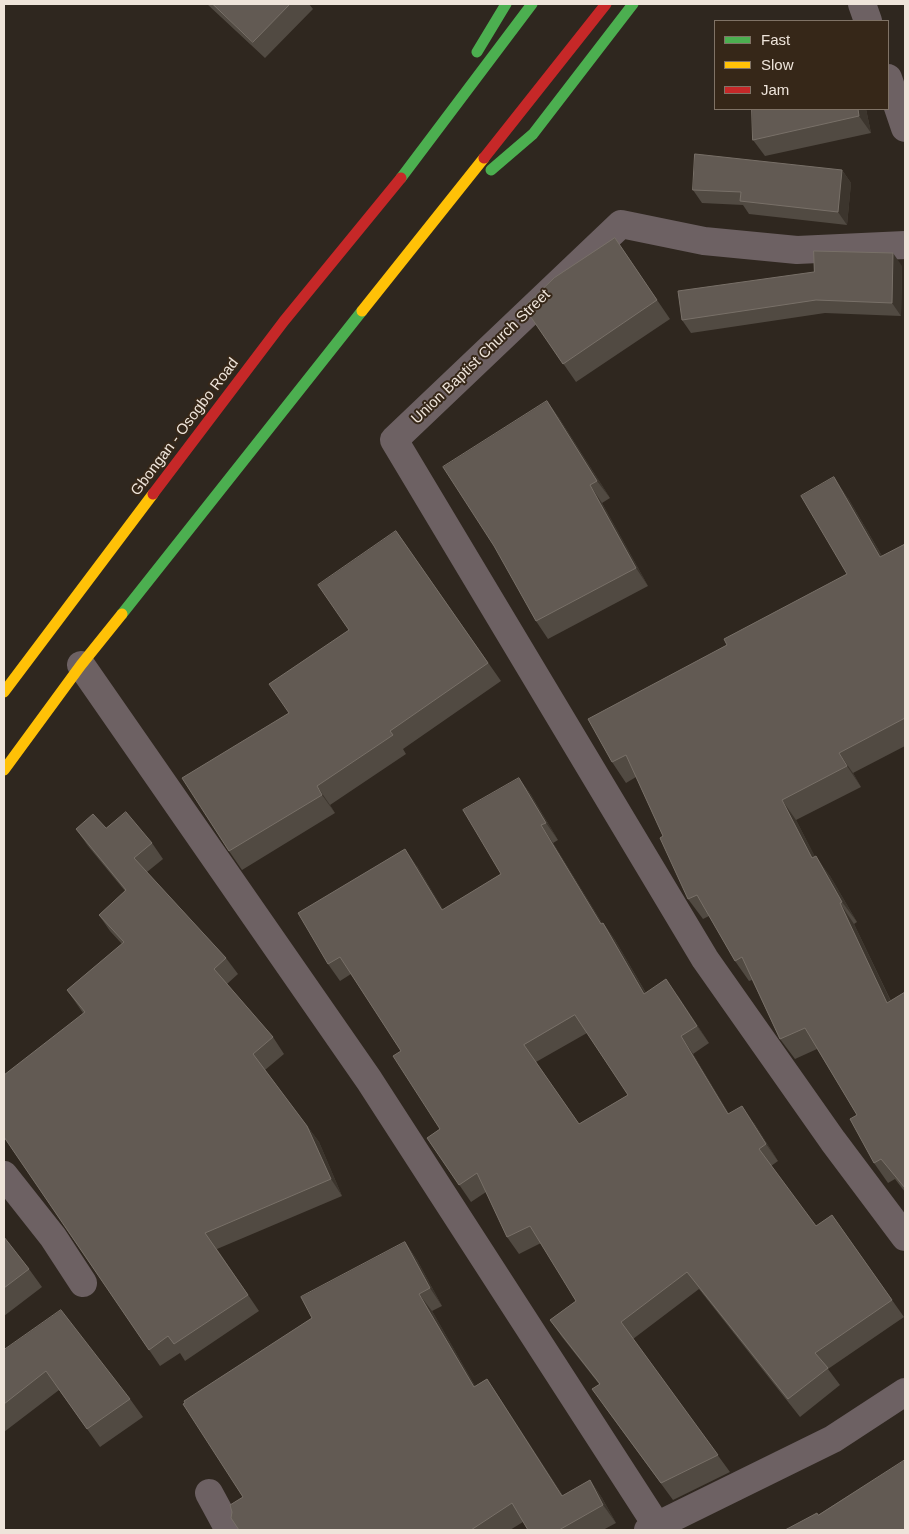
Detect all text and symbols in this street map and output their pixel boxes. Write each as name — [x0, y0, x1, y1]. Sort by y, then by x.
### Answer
legend — [714, 20, 889, 110]
text: Fast — [761, 31, 790, 48]
text: Slow — [761, 56, 794, 73]
text: Jam — [761, 81, 789, 98]
street label: Union Baptist Church Street — [408, 286, 554, 428]
street label: Gbongan - Osogbo Road — [127, 355, 243, 499]

